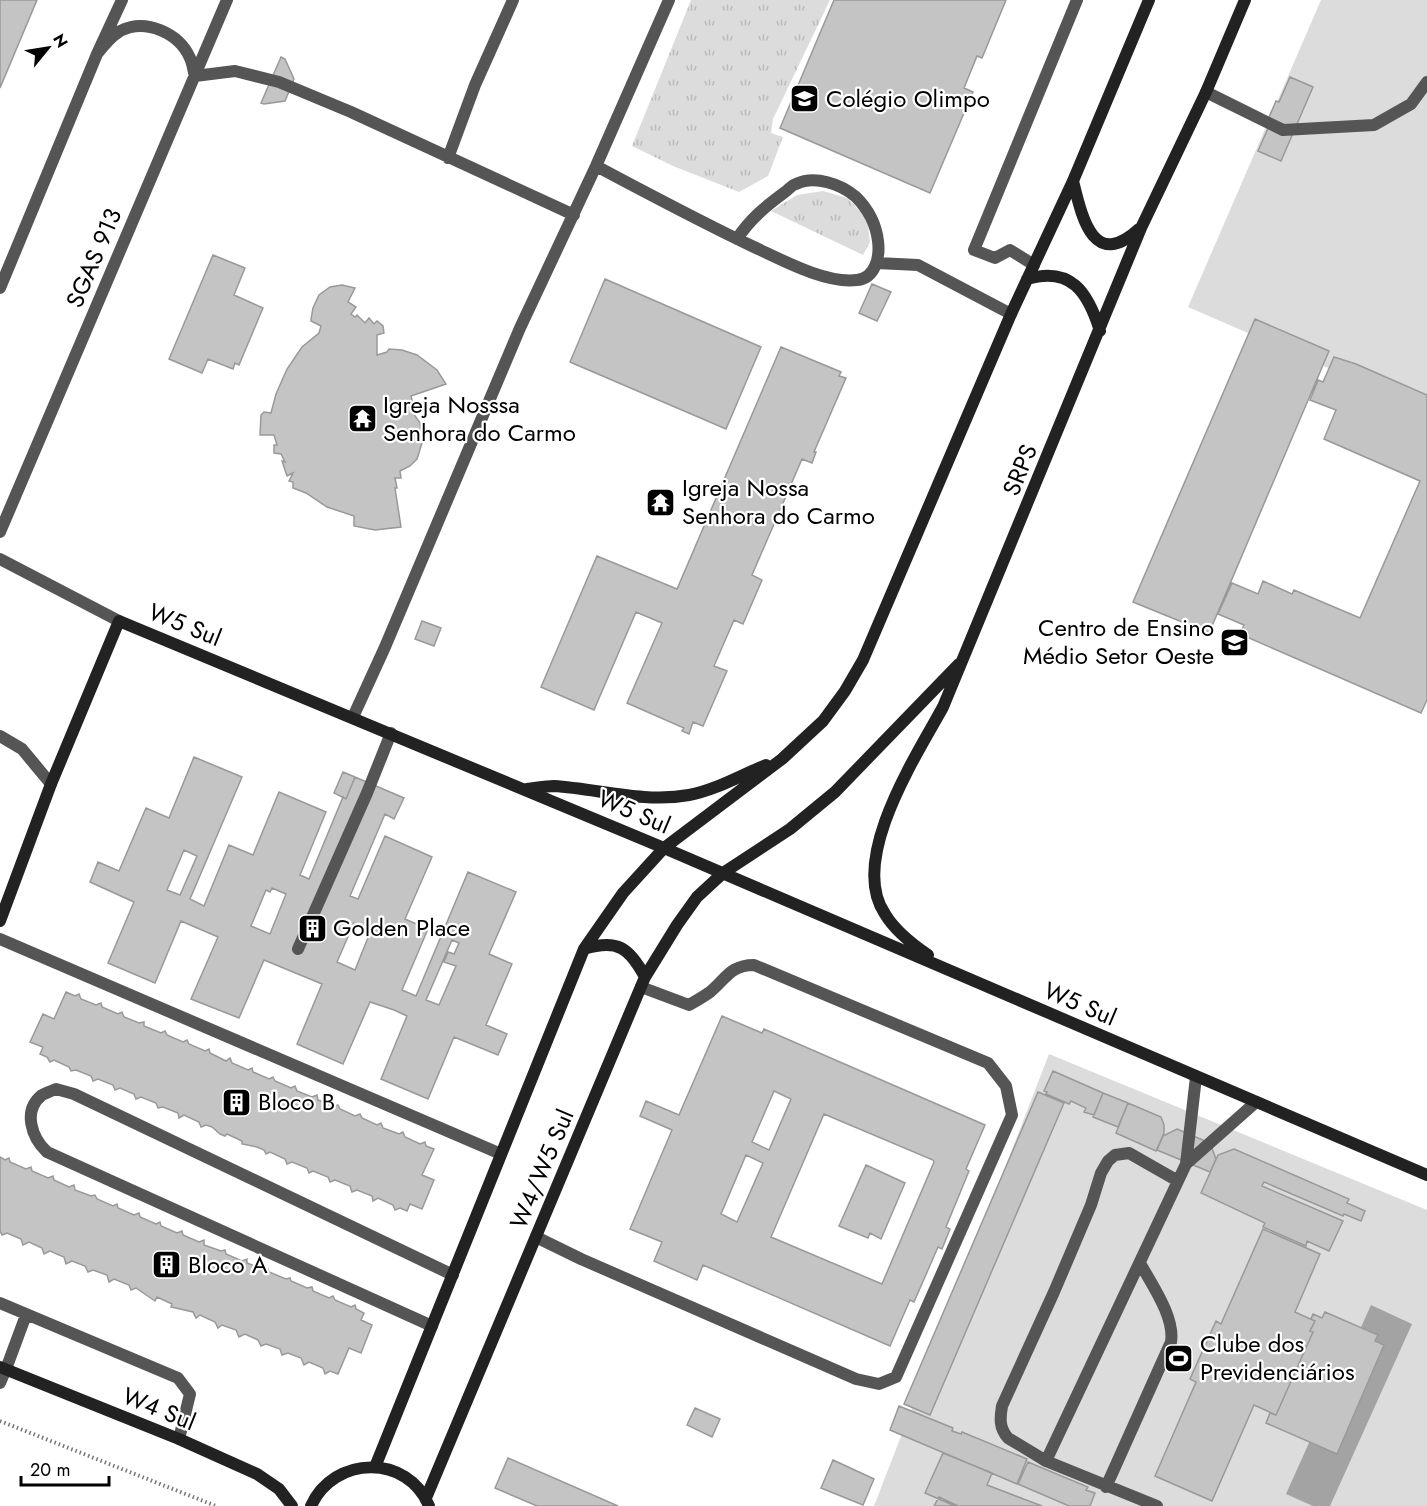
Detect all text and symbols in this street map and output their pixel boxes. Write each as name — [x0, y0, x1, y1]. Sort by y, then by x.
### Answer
north arrow — [18, 18, 78, 78]
text: N — [47, 29, 74, 52]
place label: Colégio Olimpo — [826, 81, 990, 116]
school or university icon: Colégio Olimpo — [789, 83, 821, 115]
street label: SGAS 913 — [57, 203, 130, 313]
place label: Igreja Nosssa Senhora do Carmo — [383, 387, 576, 450]
temple icon: Igreja Nosssa Senhora do Carmo — [346, 403, 378, 435]
street label: SRPS — [993, 439, 1046, 501]
place label: Igreja Nossa Senhora do Carmo — [682, 470, 875, 533]
temple icon: Igreja Nossa Senhora do Carmo — [645, 486, 677, 518]
street label: W5 Sul — [144, 594, 227, 655]
place label: Centro de Ensino Médio Setor Oeste — [1023, 610, 1214, 673]
school or university icon: Centro de Ensino Médio Setor Oeste — [1219, 626, 1251, 658]
street label: W5 Sul — [592, 781, 676, 842]
place label: Golden Place — [333, 910, 470, 945]
building icon: Golden Place — [296, 912, 328, 944]
street label: W5 Sul — [1038, 973, 1122, 1034]
place label: Bloco B — [258, 1084, 335, 1119]
building icon: Bloco B — [221, 1086, 253, 1118]
street label: W4/W5 Sul — [501, 1104, 582, 1234]
place label: Bloco A — [188, 1247, 268, 1282]
building icon: Bloco A — [151, 1249, 183, 1281]
place label: Clube dos Previdenciários — [1200, 1326, 1355, 1389]
sports icon: Clube dos Previdenciários — [1163, 1342, 1195, 1374]
street label: W4 Sul — [117, 1378, 201, 1439]
scale bar — [21, 1449, 110, 1487]
text: 20 m — [30, 1457, 70, 1483]

